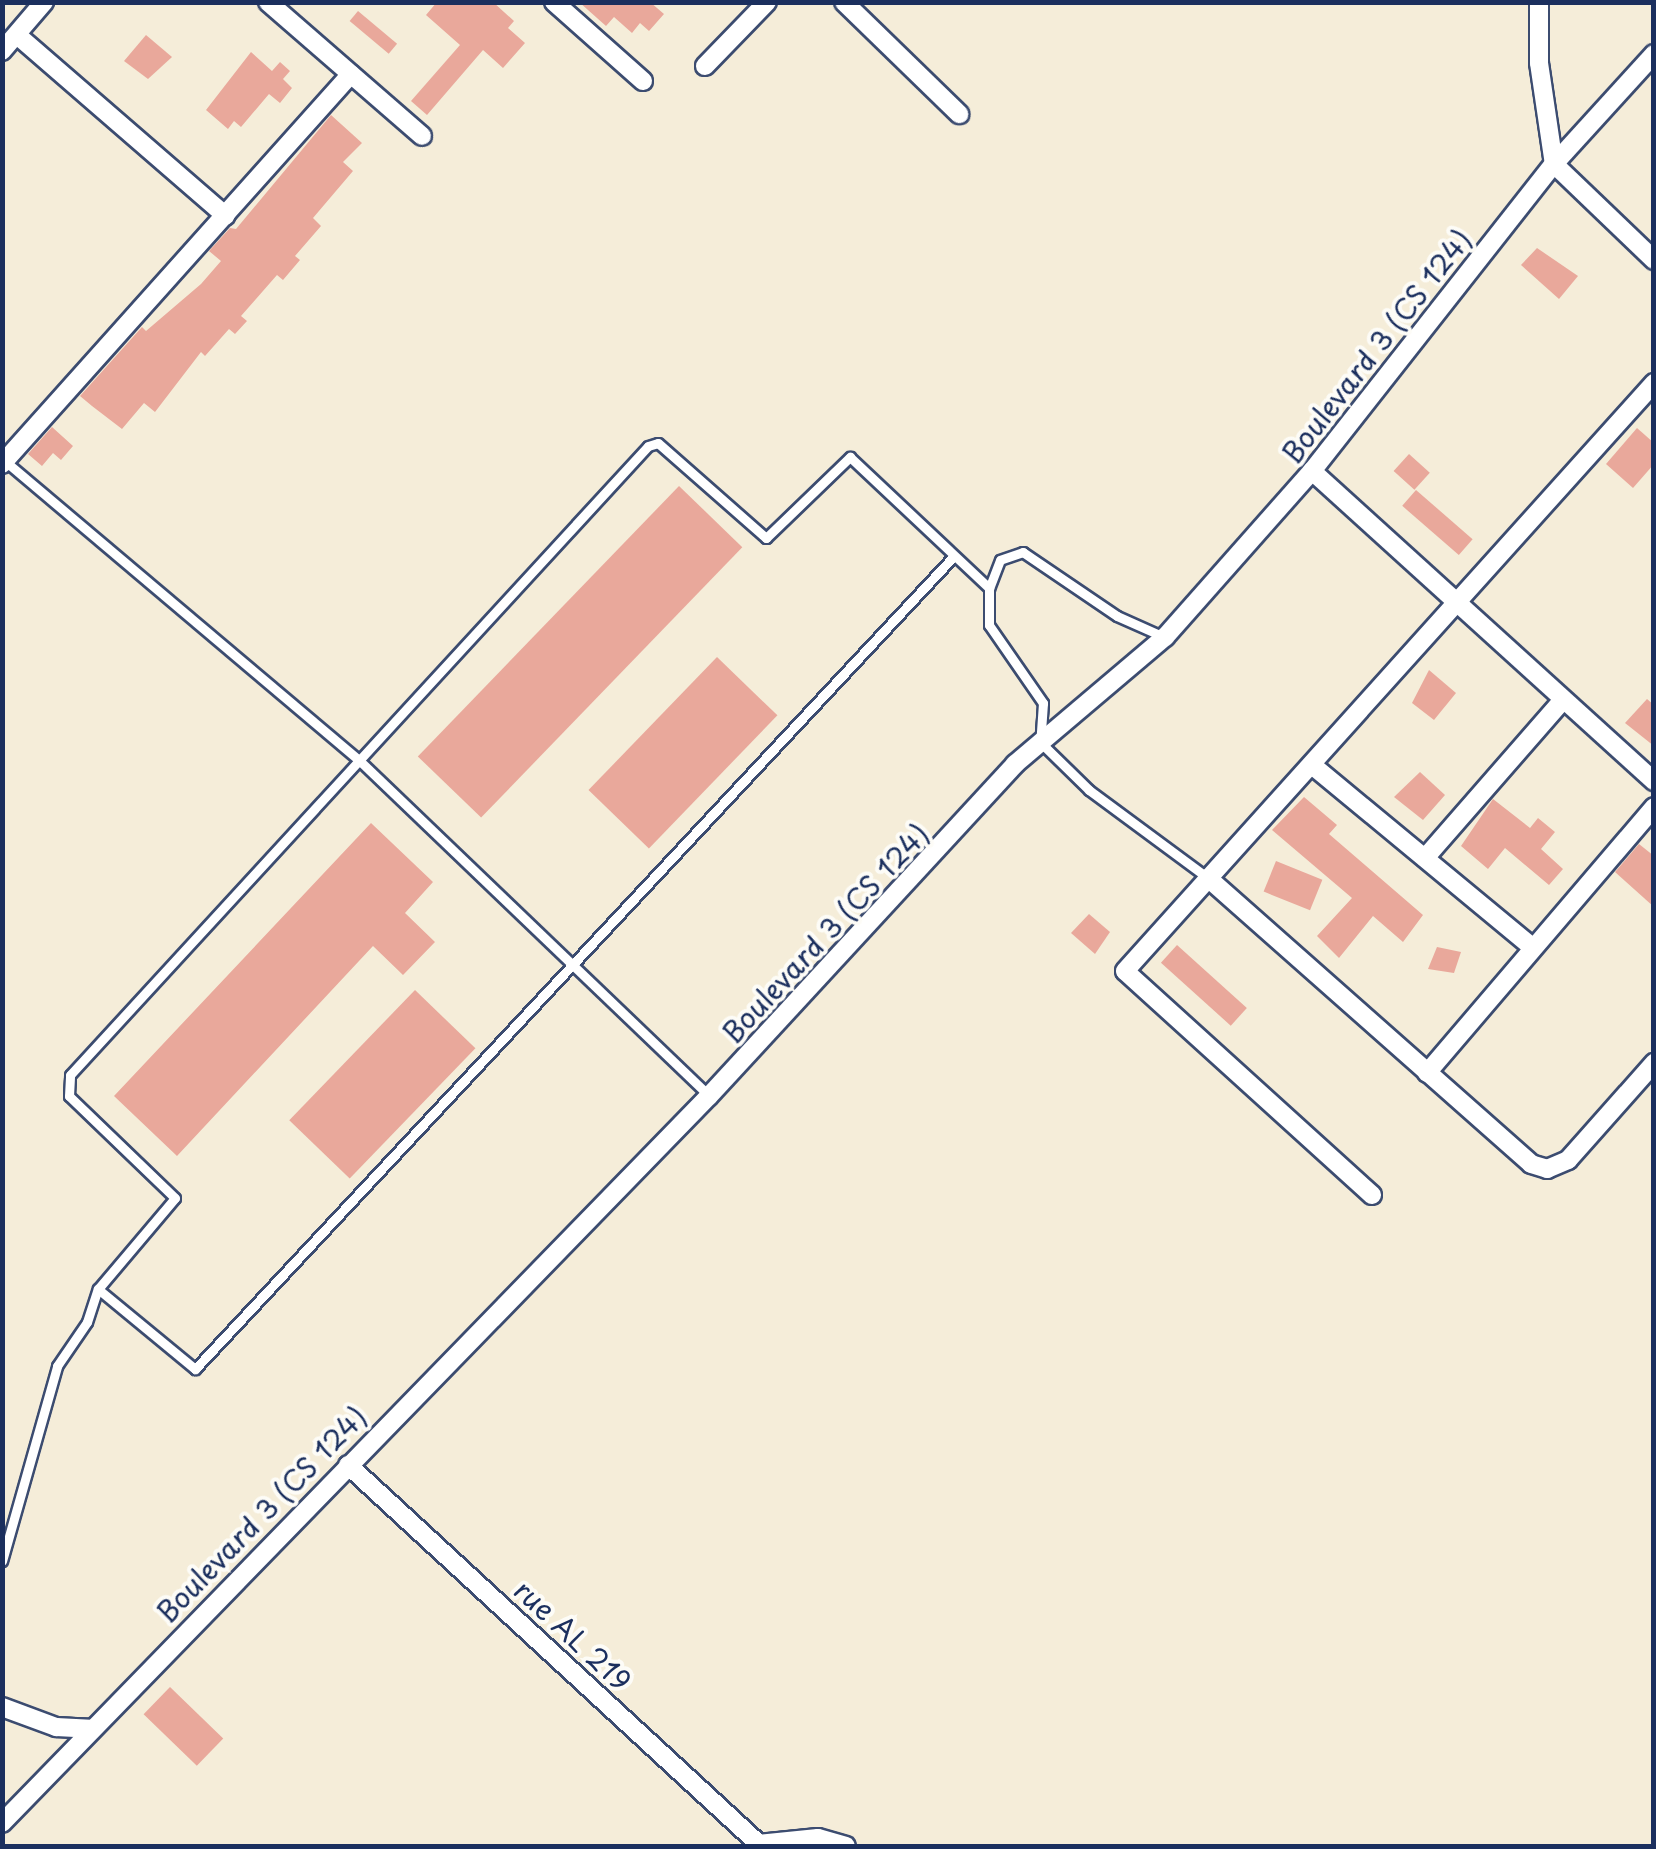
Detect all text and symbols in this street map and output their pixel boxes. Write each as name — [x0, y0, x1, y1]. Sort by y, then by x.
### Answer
street label: Boulevard 3 (CS 124) — [1274, 222, 1478, 470]
street label: Boulevard 3 (CS 124) — [714, 816, 936, 1050]
street label: Boulevard 3 (CS 124) — [148, 1398, 374, 1630]
street label: rue AL 219 — [507, 1572, 639, 1698]

